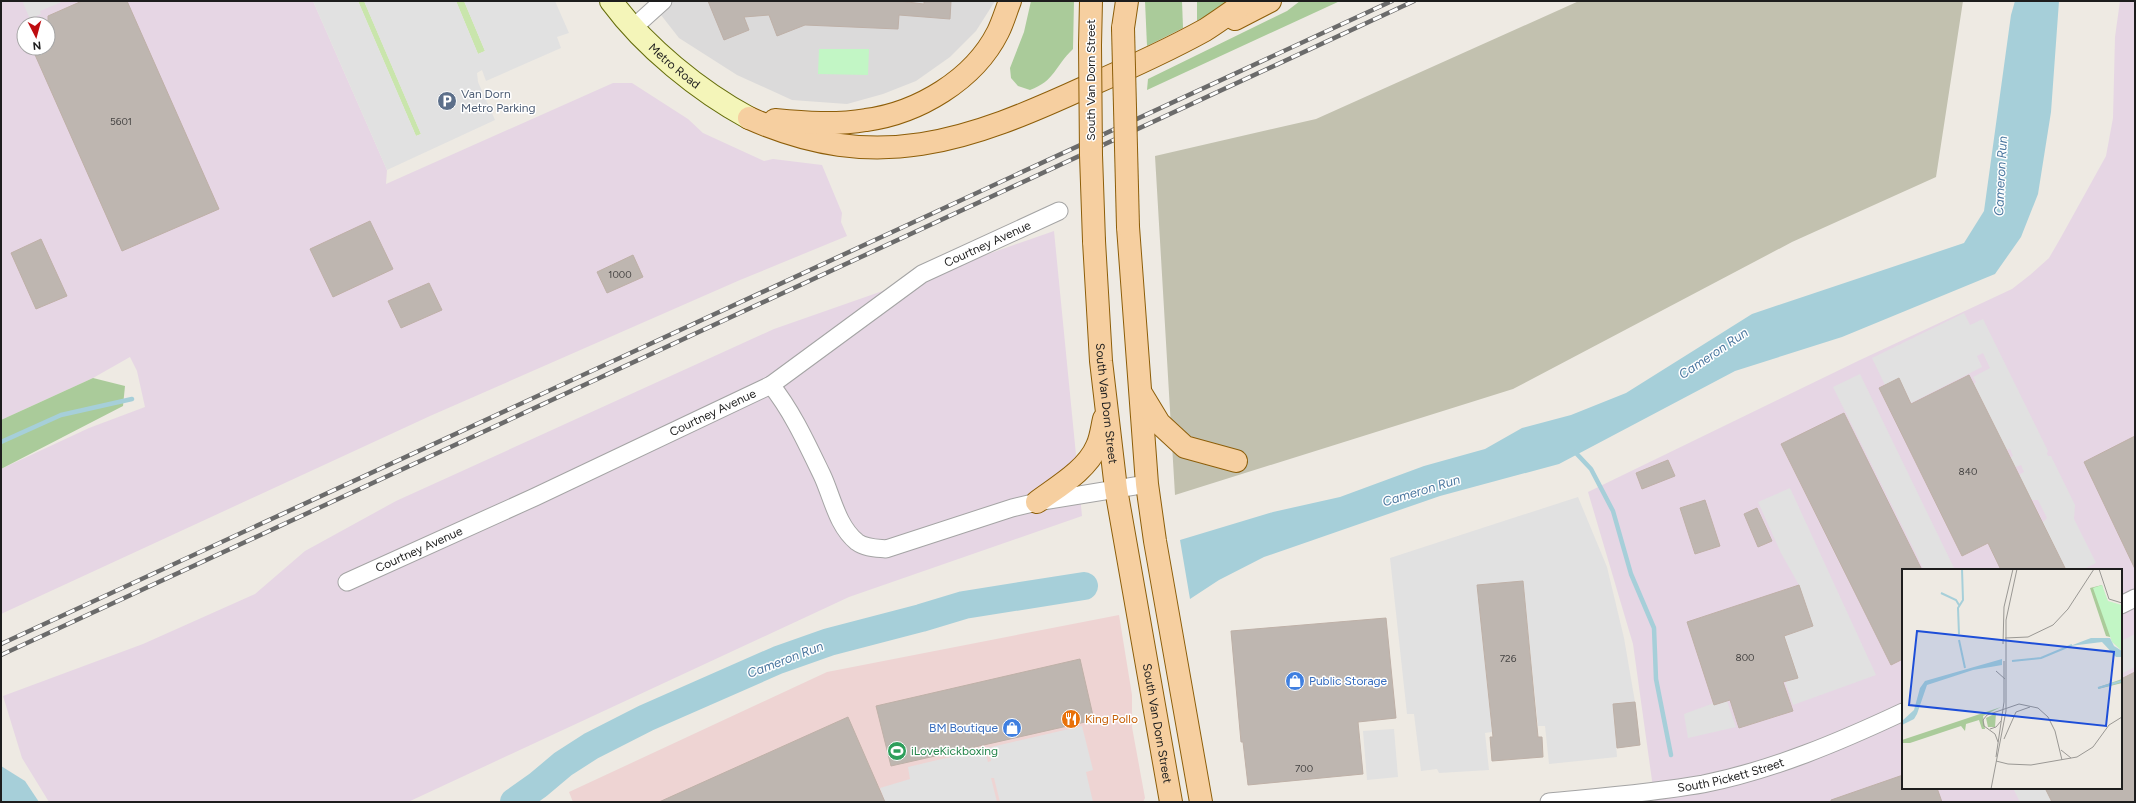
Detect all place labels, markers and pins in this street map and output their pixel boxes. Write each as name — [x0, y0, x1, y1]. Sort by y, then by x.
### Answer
place label: Van Dorn Metro Parking — [461, 87, 536, 115]
parking icon: Van Dorn Metro Parking — [436, 90, 458, 112]
shop icon: Public Storage — [1284, 670, 1306, 692]
place label: Public Storage — [1309, 674, 1388, 688]
restaurant icon: King Pollo — [1060, 708, 1082, 730]
place label: King Pollo — [1085, 712, 1138, 726]
shop icon: BM Boutique — [1001, 717, 1023, 739]
place label: BM Boutique — [929, 721, 998, 735]
sports icon: iLoveKickboxing — [886, 740, 908, 762]
place label: iLoveKickboxing — [911, 744, 998, 758]

